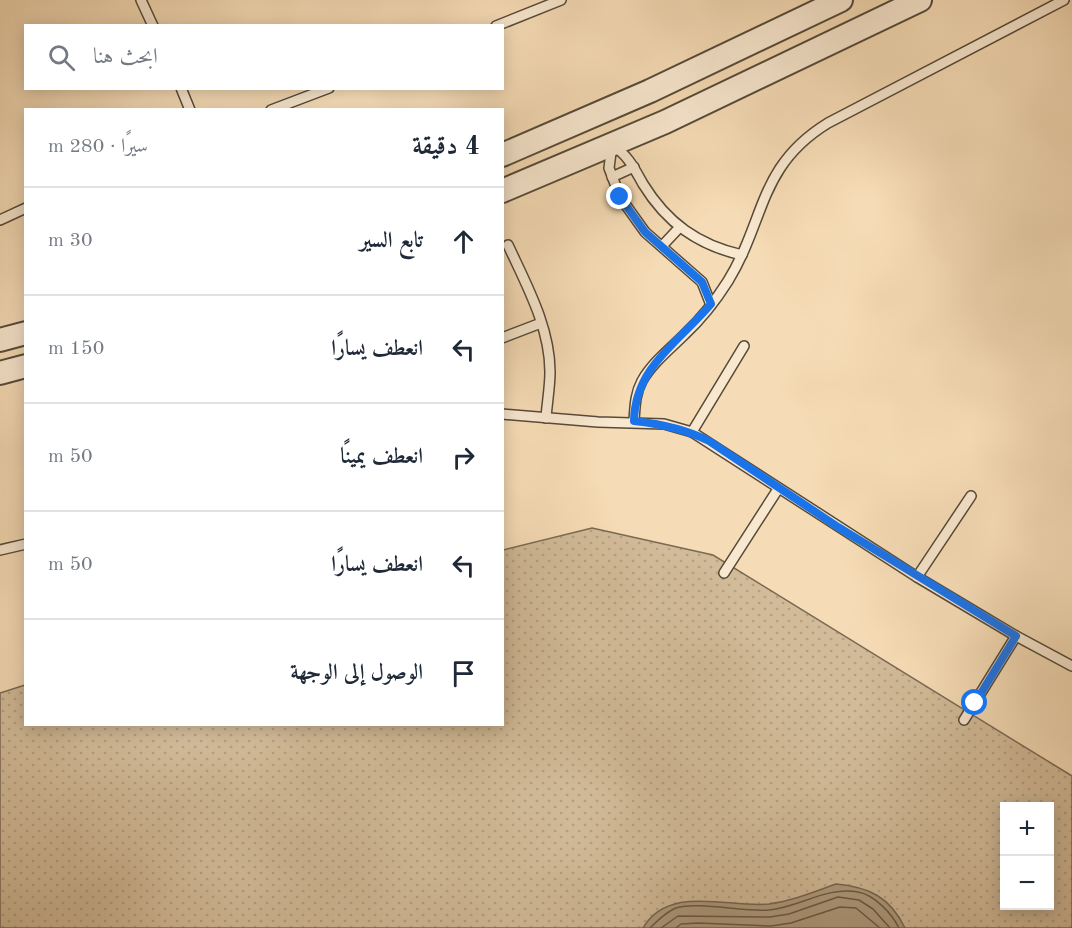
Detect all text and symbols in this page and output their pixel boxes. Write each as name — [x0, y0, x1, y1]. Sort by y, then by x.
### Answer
search box — [24, 24, 504, 90]
icon: search — [45, 41, 78, 74]
text: ابحث هنا — [93, 46, 158, 68]
text: 4 دقيقة — [412, 134, 480, 160]
text: سيرًا · 280 m — [48, 137, 148, 157]
route end — [606, 183, 632, 209]
icon: ahead — [447, 225, 480, 258]
text: تابع السير — [359, 230, 423, 252]
text: 30 m — [48, 231, 93, 251]
icon: left — [447, 333, 480, 366]
text: انعطف يسارًا — [331, 338, 423, 360]
text: 150 m — [48, 339, 104, 359]
icon: right — [447, 441, 480, 474]
text: انعطف يمينًا — [340, 446, 423, 468]
text: 50 m — [48, 447, 93, 467]
icon: left — [447, 549, 480, 582]
text: انعطف يسارًا — [331, 554, 423, 576]
text: 50 m — [48, 555, 93, 575]
icon: arrive — [447, 657, 480, 690]
text: الوصول إلى الوجهة — [290, 662, 423, 684]
route start — [961, 689, 987, 715]
map controls — [1000, 802, 1054, 910]
button: + — [1000, 802, 1054, 856]
button: − — [1000, 856, 1054, 910]

